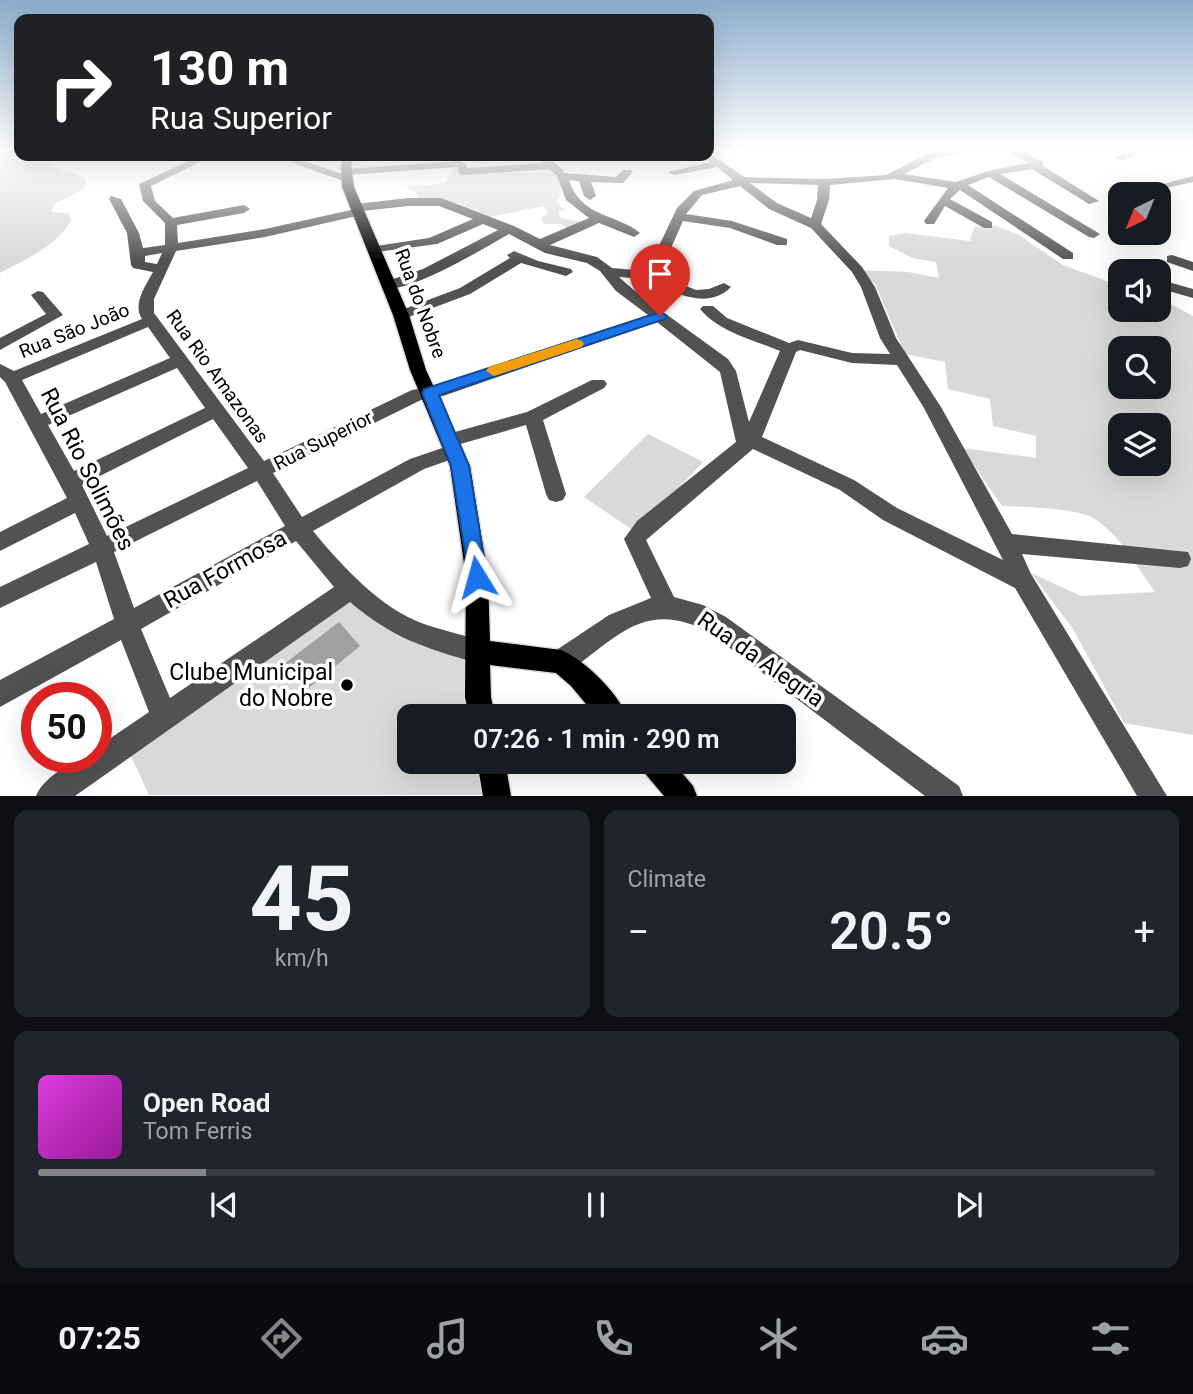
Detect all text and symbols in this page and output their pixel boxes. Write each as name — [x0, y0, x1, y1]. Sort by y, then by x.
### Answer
text: 130 m — [150, 40, 289, 97]
icon: right — [35, 42, 126, 133]
text: Rua Superior — [150, 99, 332, 137]
north arrow — [1108, 182, 1171, 245]
map controls — [1108, 182, 1171, 476]
pin — [630, 244, 690, 316]
street label: Rua do Nobre — [390, 245, 451, 361]
icon: arrive — [641, 255, 679, 293]
button: sound — [1108, 259, 1171, 322]
street label: Rua São João — [16, 298, 133, 363]
street label: Rua Rio Amazonas — [161, 305, 274, 447]
button: search — [1108, 336, 1171, 399]
street label: Rua Rio Solimões — [35, 383, 140, 555]
street label: Rua Superior — [270, 405, 377, 475]
button: layers — [1108, 413, 1171, 476]
street label: Rua Formosa — [159, 525, 291, 614]
position arrow — [440, 540, 514, 614]
street label: Rua da Alegria — [692, 606, 829, 713]
place label: Clube Municipal do Nobre — [169, 659, 333, 712]
marker: Clube Municipal do Nobre — [339, 677, 355, 693]
speed limit sign: 50 — [21, 682, 112, 773]
text: 07:26 · 1 min · 290 m — [473, 724, 720, 754]
text: 45 — [250, 846, 354, 952]
text: Climate — [628, 866, 706, 893]
text: 20.5° — [829, 901, 953, 962]
text: − — [628, 910, 649, 954]
text: + — [1133, 910, 1155, 954]
text: km/h — [275, 945, 329, 972]
text: Open Road — [143, 1088, 271, 1118]
text: Tom Ferris — [143, 1118, 252, 1145]
icon: previous — [205, 1186, 243, 1224]
icon: pause — [577, 1186, 615, 1224]
icon: next — [950, 1186, 988, 1224]
icon: directions — [257, 1314, 306, 1363]
icon: music — [423, 1314, 472, 1363]
icon: phone — [589, 1314, 638, 1363]
icon: climate — [754, 1314, 803, 1363]
icon: car — [920, 1314, 969, 1363]
icon: filters — [1086, 1314, 1135, 1363]
text: 07:25 — [58, 1319, 141, 1357]

